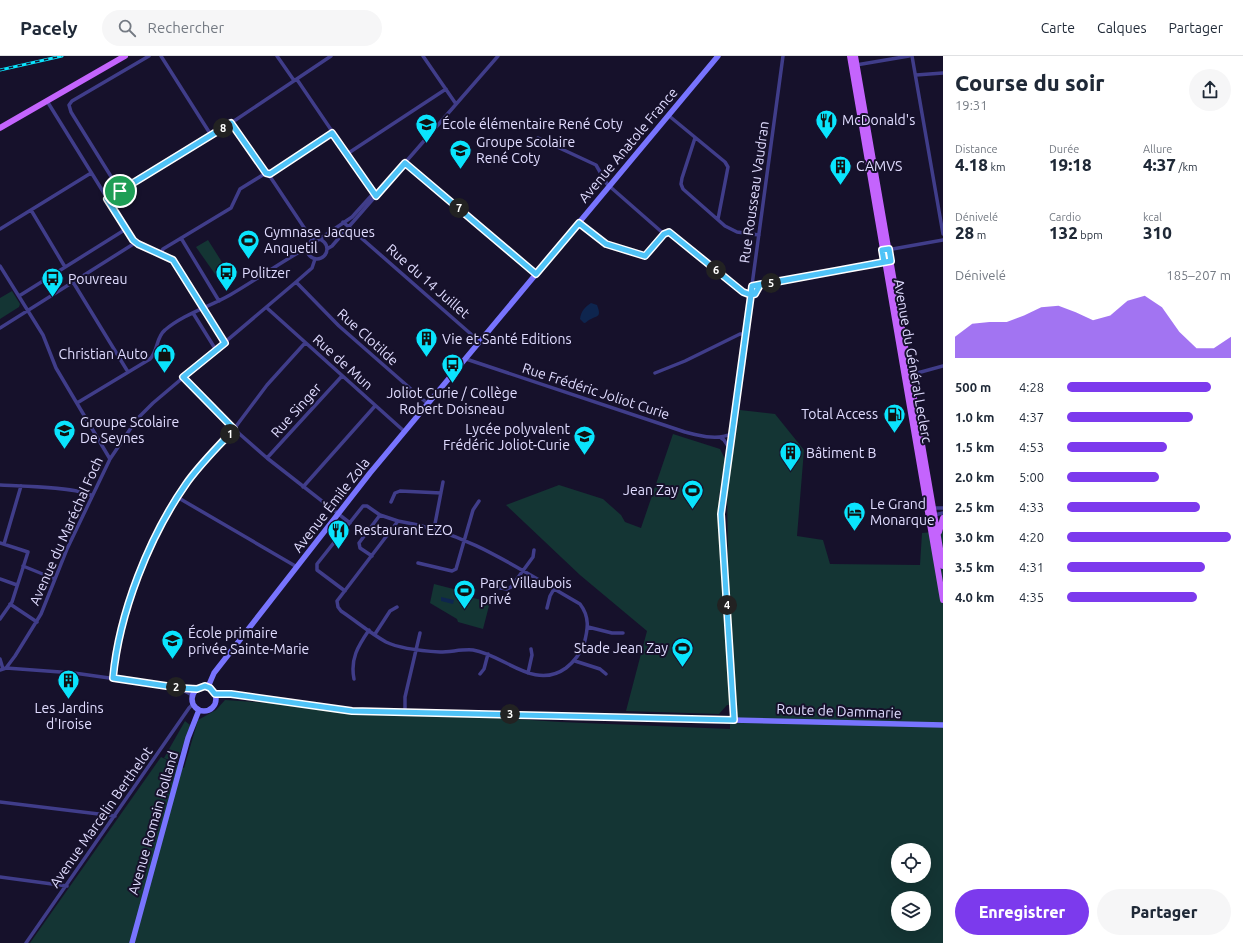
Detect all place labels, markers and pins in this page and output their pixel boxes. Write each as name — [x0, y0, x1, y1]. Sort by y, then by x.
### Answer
restaurant icon: McDonald's — [813, 107, 839, 140]
school or university icon: École élémentaire René Coty — [413, 111, 439, 144]
place label: McDonald's — [842, 112, 915, 128]
place label: École élémentaire René Coty — [442, 115, 623, 132]
pin: 8 — [213, 118, 233, 138]
place label: Groupe Scolaire René Coty — [476, 134, 575, 166]
school or university icon: Groupe Scolaire René Coty — [447, 137, 473, 170]
building icon: CAMVS — [827, 153, 853, 186]
place label: CAMVS — [856, 158, 902, 174]
pin — [103, 174, 137, 208]
pin: 7 — [449, 198, 469, 218]
place label: Gymnase Jacques Anquetil — [264, 224, 375, 256]
sports icon: Gymnase Jacques Anquetil — [235, 227, 261, 260]
bus stop icon: Politzer — [213, 260, 239, 293]
pin: 6 — [706, 260, 726, 280]
place label: Politzer — [242, 265, 291, 281]
bus stop icon: Pouvreau — [40, 266, 66, 299]
place label: Pouvreau — [68, 271, 127, 287]
pin: 5 — [761, 273, 781, 293]
building icon: Vie et Santé Editions — [413, 326, 439, 359]
place label: Vie et Santé Editions — [442, 331, 572, 347]
shop icon: Christian Auto — [151, 341, 177, 374]
place label: Christian Auto — [59, 346, 148, 362]
bus stop icon: Joliot Curie / Collège Robert Doisneau — [439, 352, 465, 385]
place label: Joliot Curie / Collège Robert Doisneau — [386, 385, 518, 417]
fuel station icon: Total Access — [881, 401, 907, 434]
place label: Total Access — [801, 406, 878, 422]
place label: Groupe Scolaire De Seynes — [80, 414, 179, 446]
school or university icon: Groupe Scolaire De Seynes — [51, 417, 77, 450]
place label: Lycée polyvalent Frédéric Joliot-Curie — [443, 421, 570, 453]
pin: 1 — [220, 424, 240, 444]
school or university icon: Lycée polyvalent Frédéric Joliot-Curie — [572, 424, 598, 457]
building icon: Bâtiment B — [778, 440, 804, 473]
place label: Bâtiment B — [806, 445, 877, 461]
sports icon: Jean Zay — [680, 477, 706, 510]
place label: Jean Zay — [623, 482, 678, 498]
place label: Le Grand Monarque — [870, 496, 935, 528]
hotel icon: Le Grand Monarque — [841, 499, 867, 532]
restaurant icon: Restaurant EZO — [326, 517, 352, 550]
place label: Restaurant EZO — [354, 522, 453, 538]
place label: Parc Villaubois privé — [480, 575, 572, 607]
sports icon: Parc Villaubois privé — [452, 578, 478, 611]
pin: 4 — [717, 595, 737, 615]
place label: École primaire privée Sainte-Marie — [188, 624, 309, 657]
school or university icon: École primaire privée Sainte-Marie — [160, 628, 186, 661]
sports icon: Stade Jean Zay — [670, 635, 696, 668]
place label: Stade Jean Zay — [574, 640, 668, 656]
building icon: Les Jardins d'Iroise — [56, 667, 82, 700]
pin: 2 — [166, 677, 186, 697]
place label: Les Jardins d'Iroise — [34, 700, 104, 732]
pin: 3 — [500, 704, 520, 724]

